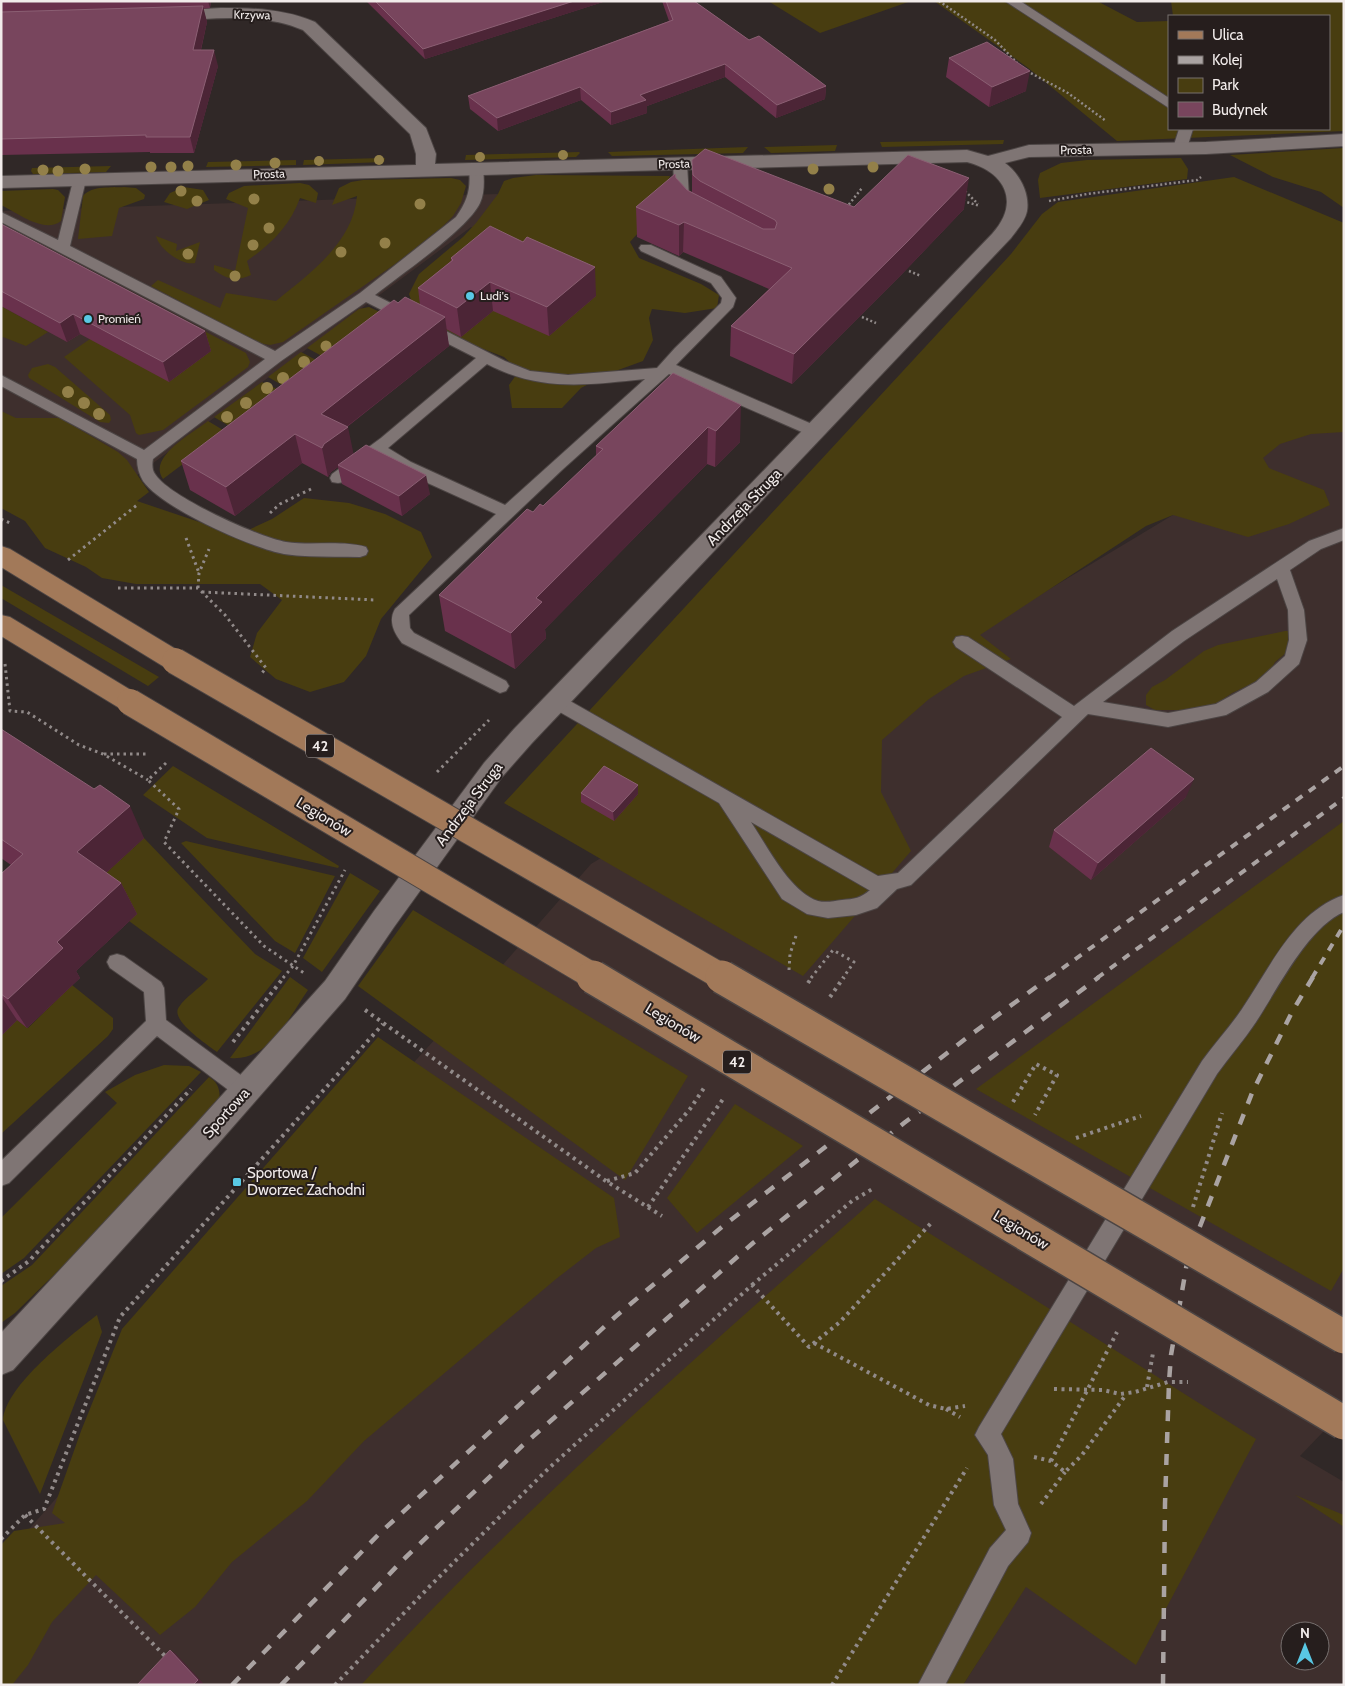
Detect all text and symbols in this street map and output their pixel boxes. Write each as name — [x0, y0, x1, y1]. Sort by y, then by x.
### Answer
street label: Krzywa — [234, 7, 271, 22]
legend — [1168, 15, 1330, 130]
text: Ulica — [1212, 26, 1244, 44]
text: Kolej — [1212, 51, 1243, 69]
text: Park — [1212, 76, 1239, 94]
text: Budynek — [1212, 101, 1268, 119]
street label: Prosta — [1060, 142, 1092, 157]
street label: Prosta — [658, 155, 690, 172]
street label: Prosta — [253, 165, 285, 182]
place label: Ludi's — [480, 288, 509, 303]
marker: Ludi's — [464, 290, 476, 302]
place label: Promień — [98, 311, 141, 326]
marker: Promień — [82, 313, 94, 325]
street label: Andrzeja Struga — [703, 464, 786, 549]
road number: 42 — [306, 734, 334, 758]
street label: Andrzeja Struga — [432, 758, 507, 849]
street label: Legionów — [293, 793, 355, 841]
street label: Legionów — [642, 999, 704, 1047]
road number: 42 — [723, 1050, 751, 1074]
street label: Sportowa — [199, 1084, 254, 1142]
place label: Sportowa / Dworzec Zachodni — [247, 1164, 365, 1199]
marker: Sportowa / Dworzec Zachodni — [231, 1176, 243, 1188]
street label: Legionów — [990, 1206, 1052, 1254]
north arrow — [1280, 1621, 1330, 1671]
text: N — [1300, 1624, 1310, 1642]

